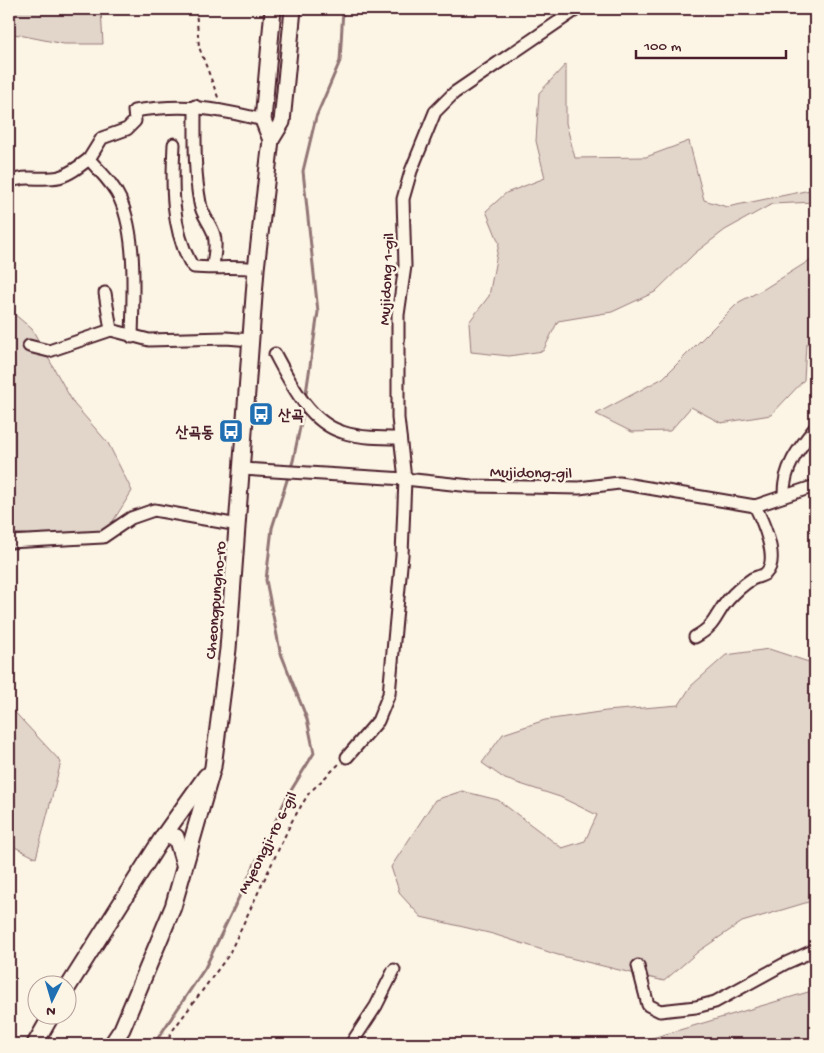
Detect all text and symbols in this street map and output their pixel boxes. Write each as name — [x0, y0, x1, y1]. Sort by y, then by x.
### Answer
scale bar — [636, 28, 786, 60]
text: 100 m — [643, 38, 682, 56]
street label: Mujidong 1-gil — [377, 233, 400, 326]
bus stop icon: 산곡 — [248, 401, 274, 427]
place label: 산곡 — [278, 408, 304, 427]
bus stop icon: 산곡동 — [218, 418, 244, 444]
place label: 산곡동 — [175, 425, 214, 444]
street label: Mujidong-gil — [490, 464, 572, 485]
street label: Cheongpungho-ro — [203, 540, 232, 660]
street label: Myeongji-ro 6-gil — [235, 789, 303, 898]
north arrow — [28, 976, 78, 1026]
text: N — [46, 1002, 56, 1019]

